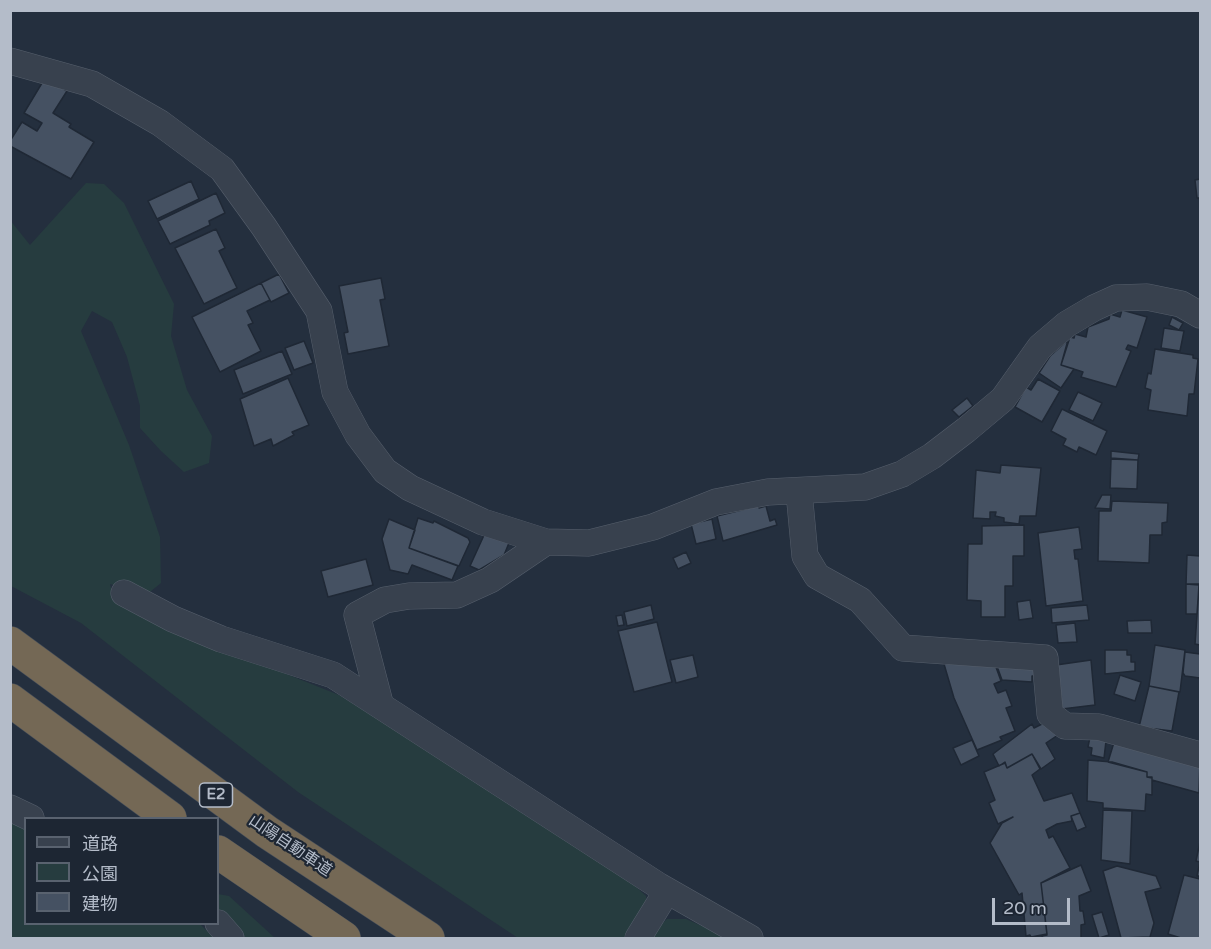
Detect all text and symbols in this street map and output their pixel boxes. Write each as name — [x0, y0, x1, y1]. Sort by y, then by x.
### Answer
road number: E2 — [200, 783, 232, 807]
street label: 山陽自動車道 — [245, 811, 335, 881]
legend — [24, 817, 219, 925]
text: 道路 — [82, 833, 118, 855]
text: 公園 — [82, 863, 118, 885]
scale bar — [995, 886, 1073, 924]
text: 建物 — [82, 893, 118, 915]
text: 20 m — [1003, 897, 1047, 919]

